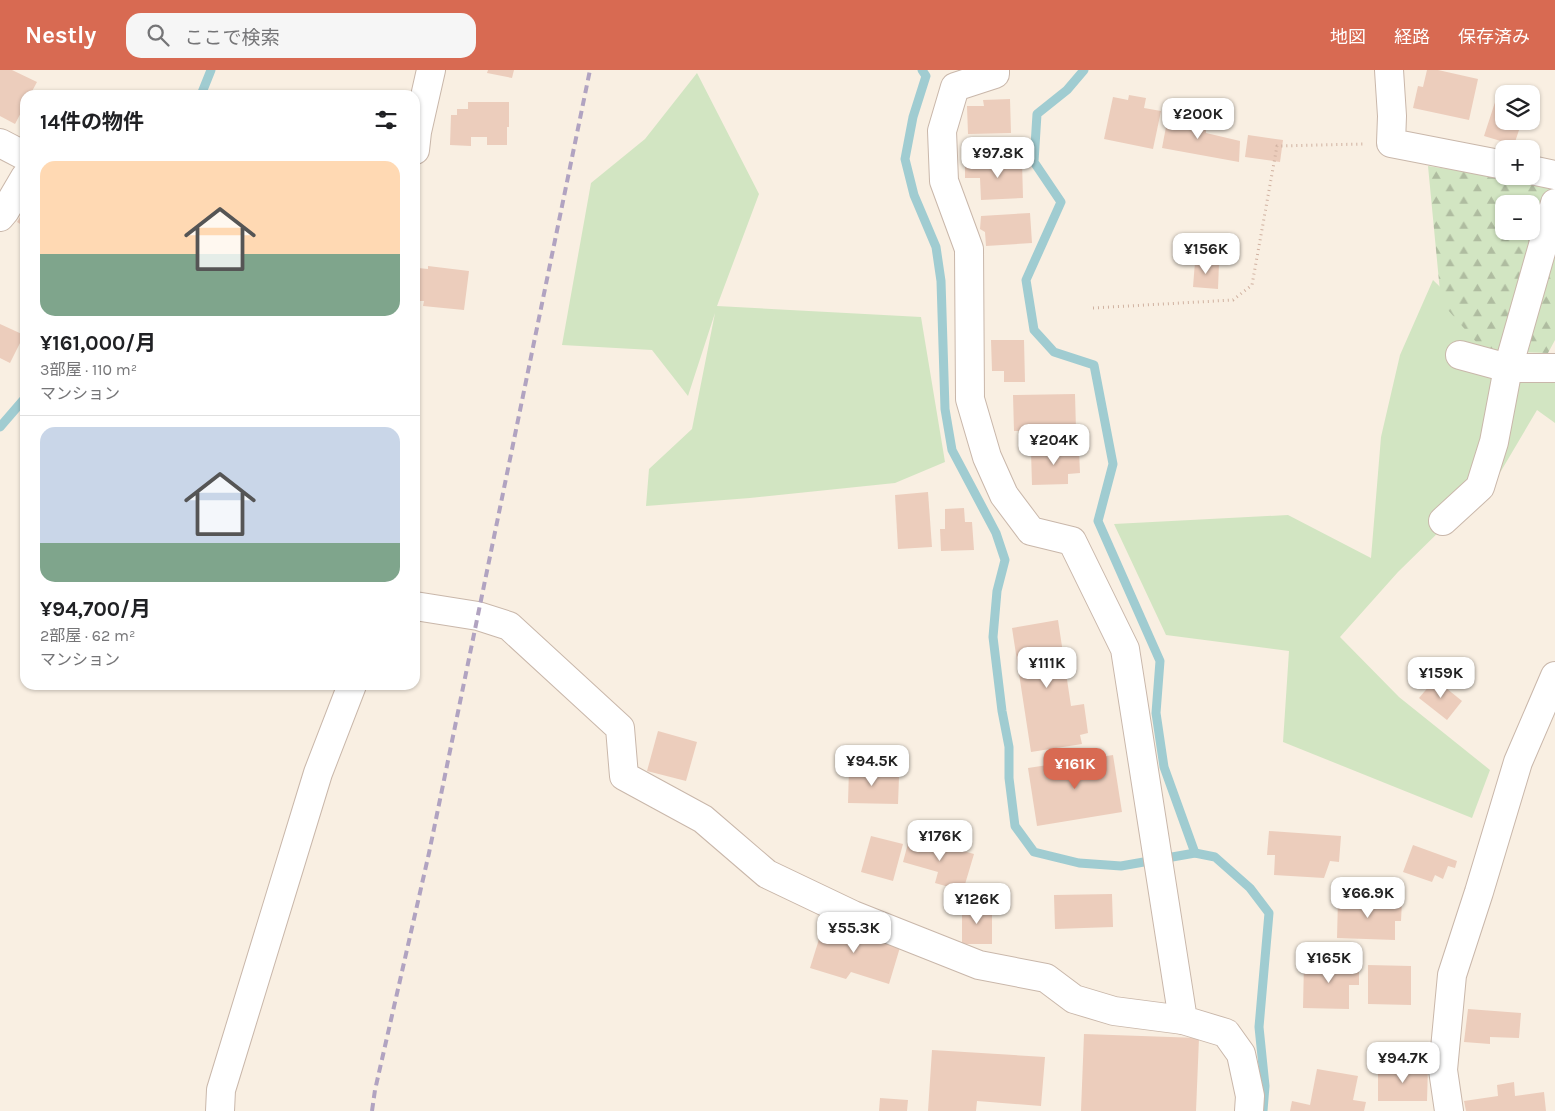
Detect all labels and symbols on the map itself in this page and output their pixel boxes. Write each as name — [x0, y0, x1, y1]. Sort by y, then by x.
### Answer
pin: ¥200K — [1163, 98, 1233, 140]
pin: ¥97.8K — [957, 136, 1039, 179]
pin: ¥156K — [1171, 232, 1241, 275]
pin: ¥204K — [1019, 424, 1089, 466]
pin: ¥111K — [1012, 646, 1082, 689]
pin: ¥159K — [1406, 656, 1476, 699]
pin: ¥94.5K — [831, 744, 913, 787]
pin: ¥161K — [1040, 748, 1110, 790]
pin: ¥176K — [905, 820, 975, 862]
pin: ¥66.9K — [1327, 876, 1409, 919]
pin: ¥126K — [942, 882, 1012, 925]
pin: ¥55.3K — [813, 912, 895, 954]
pin: ¥165K — [1294, 942, 1364, 984]
pin: ¥94.7K — [1362, 1042, 1444, 1084]

